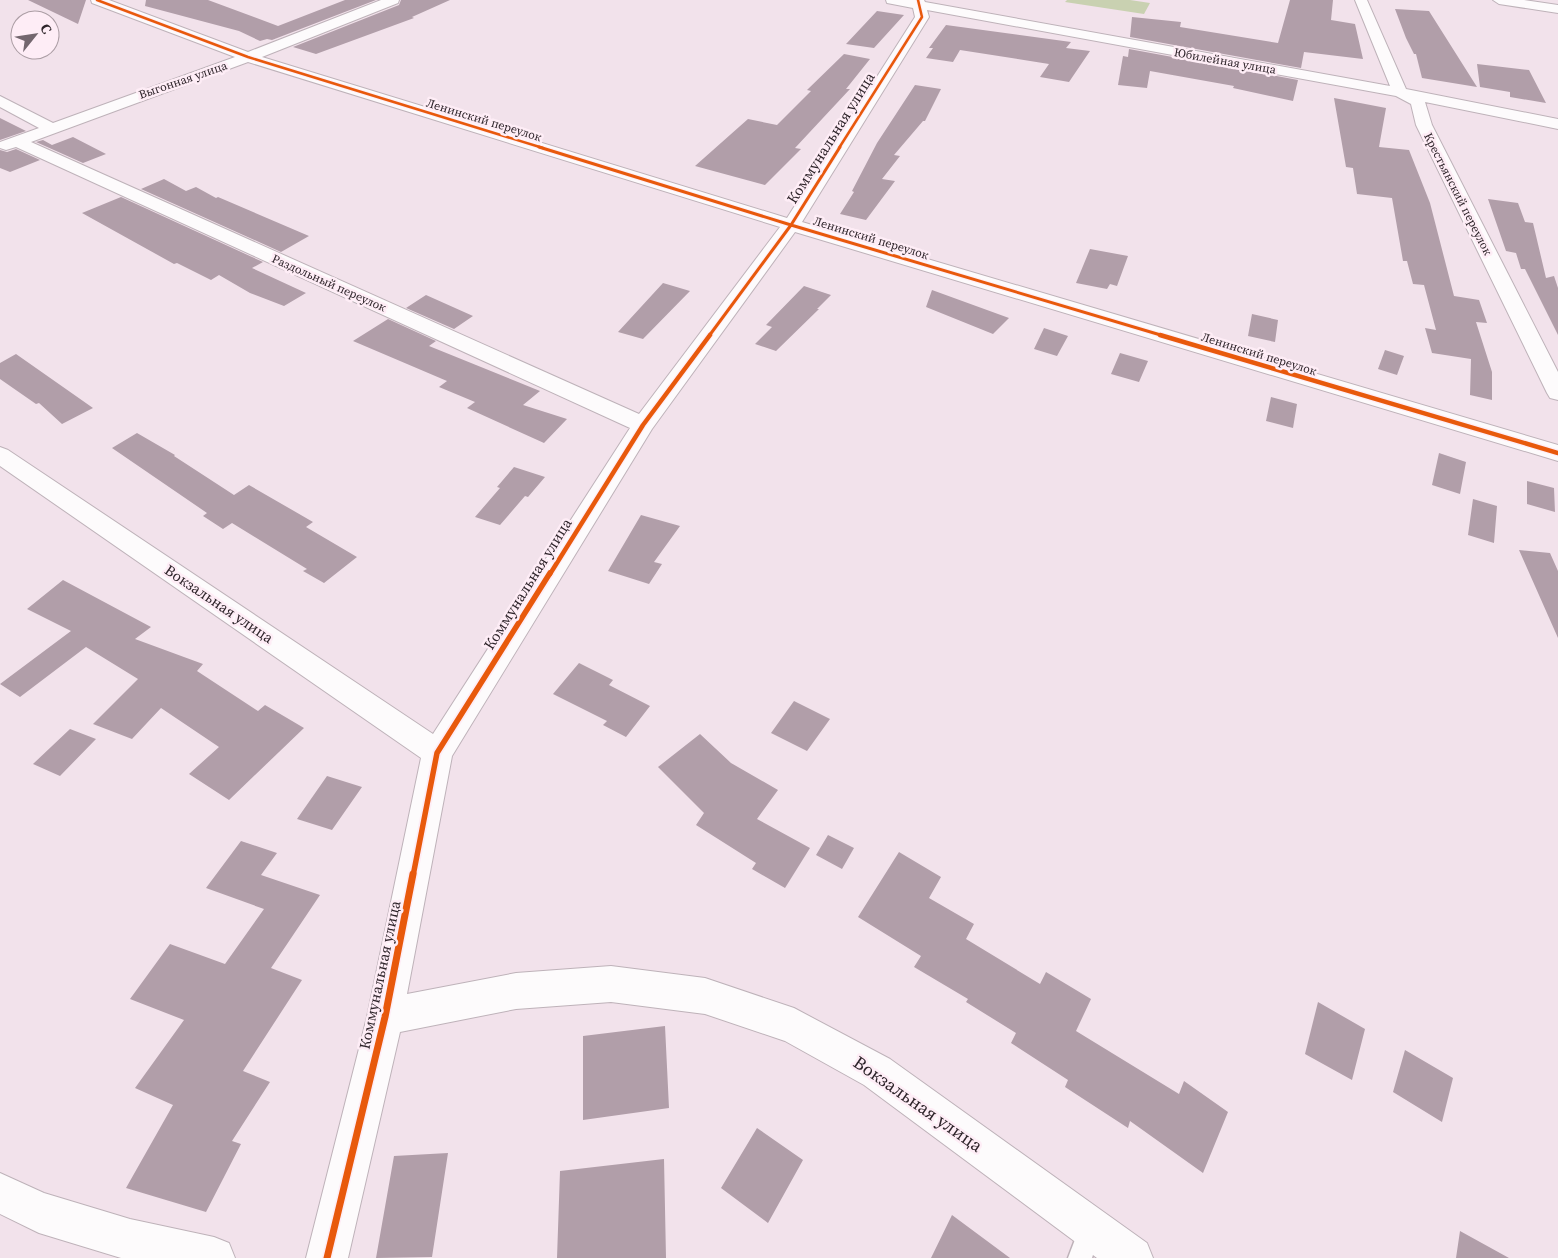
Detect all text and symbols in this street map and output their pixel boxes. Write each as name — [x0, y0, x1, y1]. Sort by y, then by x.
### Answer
north arrow — [10, 10, 60, 60]
text: С — [35, 20, 57, 38]
street label: Юбилейная улица — [1173, 44, 1278, 78]
street label: Выгонная улица — [137, 57, 230, 103]
street label: Коммунальная улица — [782, 68, 880, 207]
street label: Ленинский переулок — [424, 95, 544, 145]
street label: Крестьянский переулок — [1420, 130, 1496, 258]
street label: Ленинский переулок — [811, 213, 931, 263]
street label: Раздольный переулок — [269, 251, 389, 316]
street label: Ленинский переулок — [1199, 329, 1319, 379]
street label: Коммунальная улица — [479, 514, 577, 653]
street label: Вокзальная улица — [161, 559, 278, 648]
street label: Коммунальная улица — [354, 898, 406, 1051]
street label: Вокзальная улица — [849, 1050, 989, 1158]

